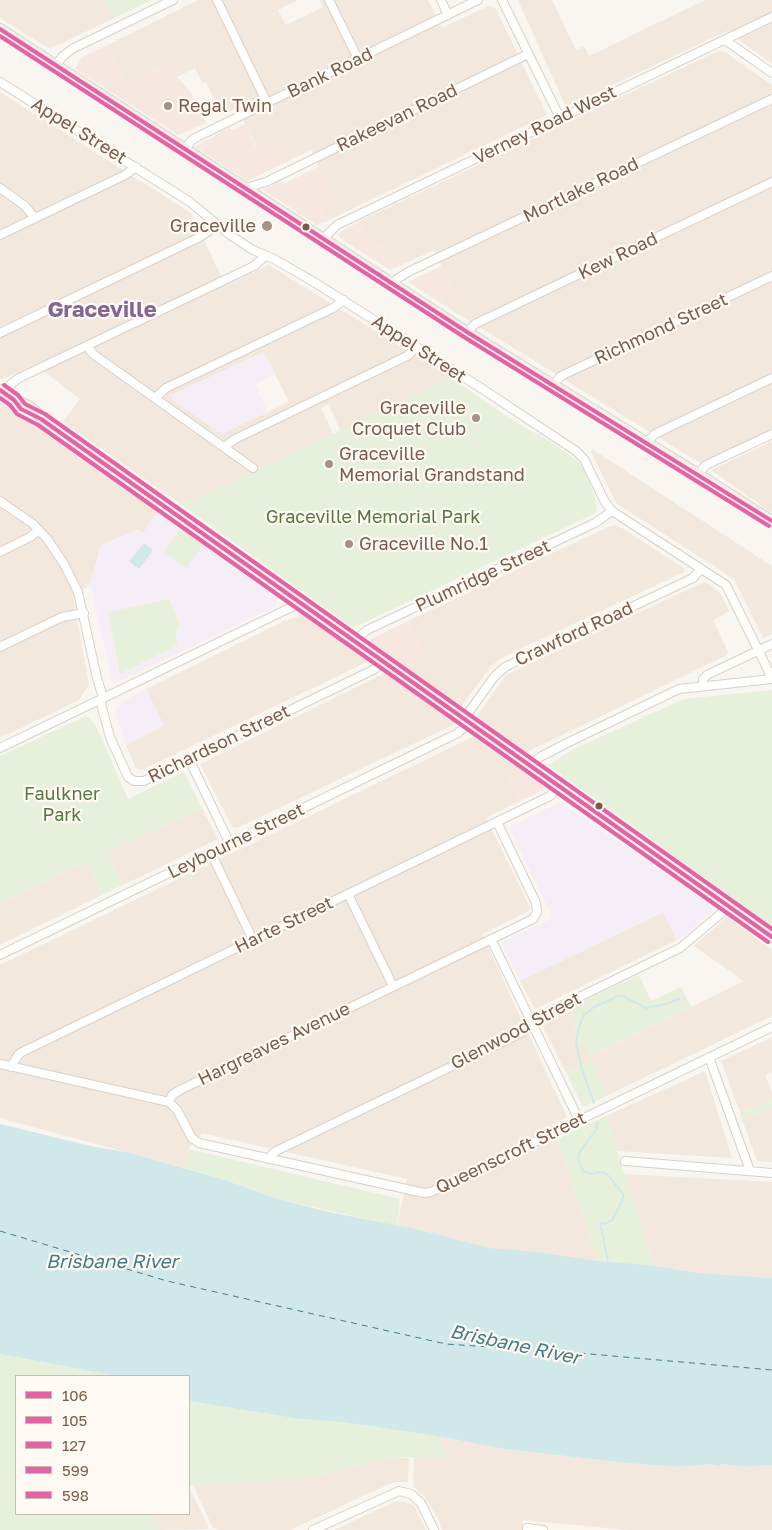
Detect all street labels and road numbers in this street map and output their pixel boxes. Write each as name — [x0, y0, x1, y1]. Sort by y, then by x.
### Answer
street label: Bank Road — [284, 43, 376, 103]
street label: Rakeevan Road — [333, 79, 461, 157]
street label: Verney Road West — [470, 81, 620, 169]
street label: Appel Street — [27, 93, 131, 169]
street label: Mortlake Road — [520, 153, 642, 227]
street label: Kew Road — [575, 228, 661, 284]
street label: Richmond Street — [591, 289, 731, 369]
street label: Appel Street — [368, 310, 470, 388]
street label: Plumridge Street — [412, 535, 554, 617]
street label: Crawford Road — [512, 597, 636, 671]
street label: Richardson Street — [145, 700, 293, 788]
street label: Leybourne Street — [164, 799, 308, 883]
street label: Harte Street — [231, 892, 337, 958]
street label: Glenwood Street — [447, 988, 585, 1074]
street label: Hargreaves Avenue — [194, 998, 354, 1090]
street label: Queenscroft Street — [432, 1107, 590, 1199]

